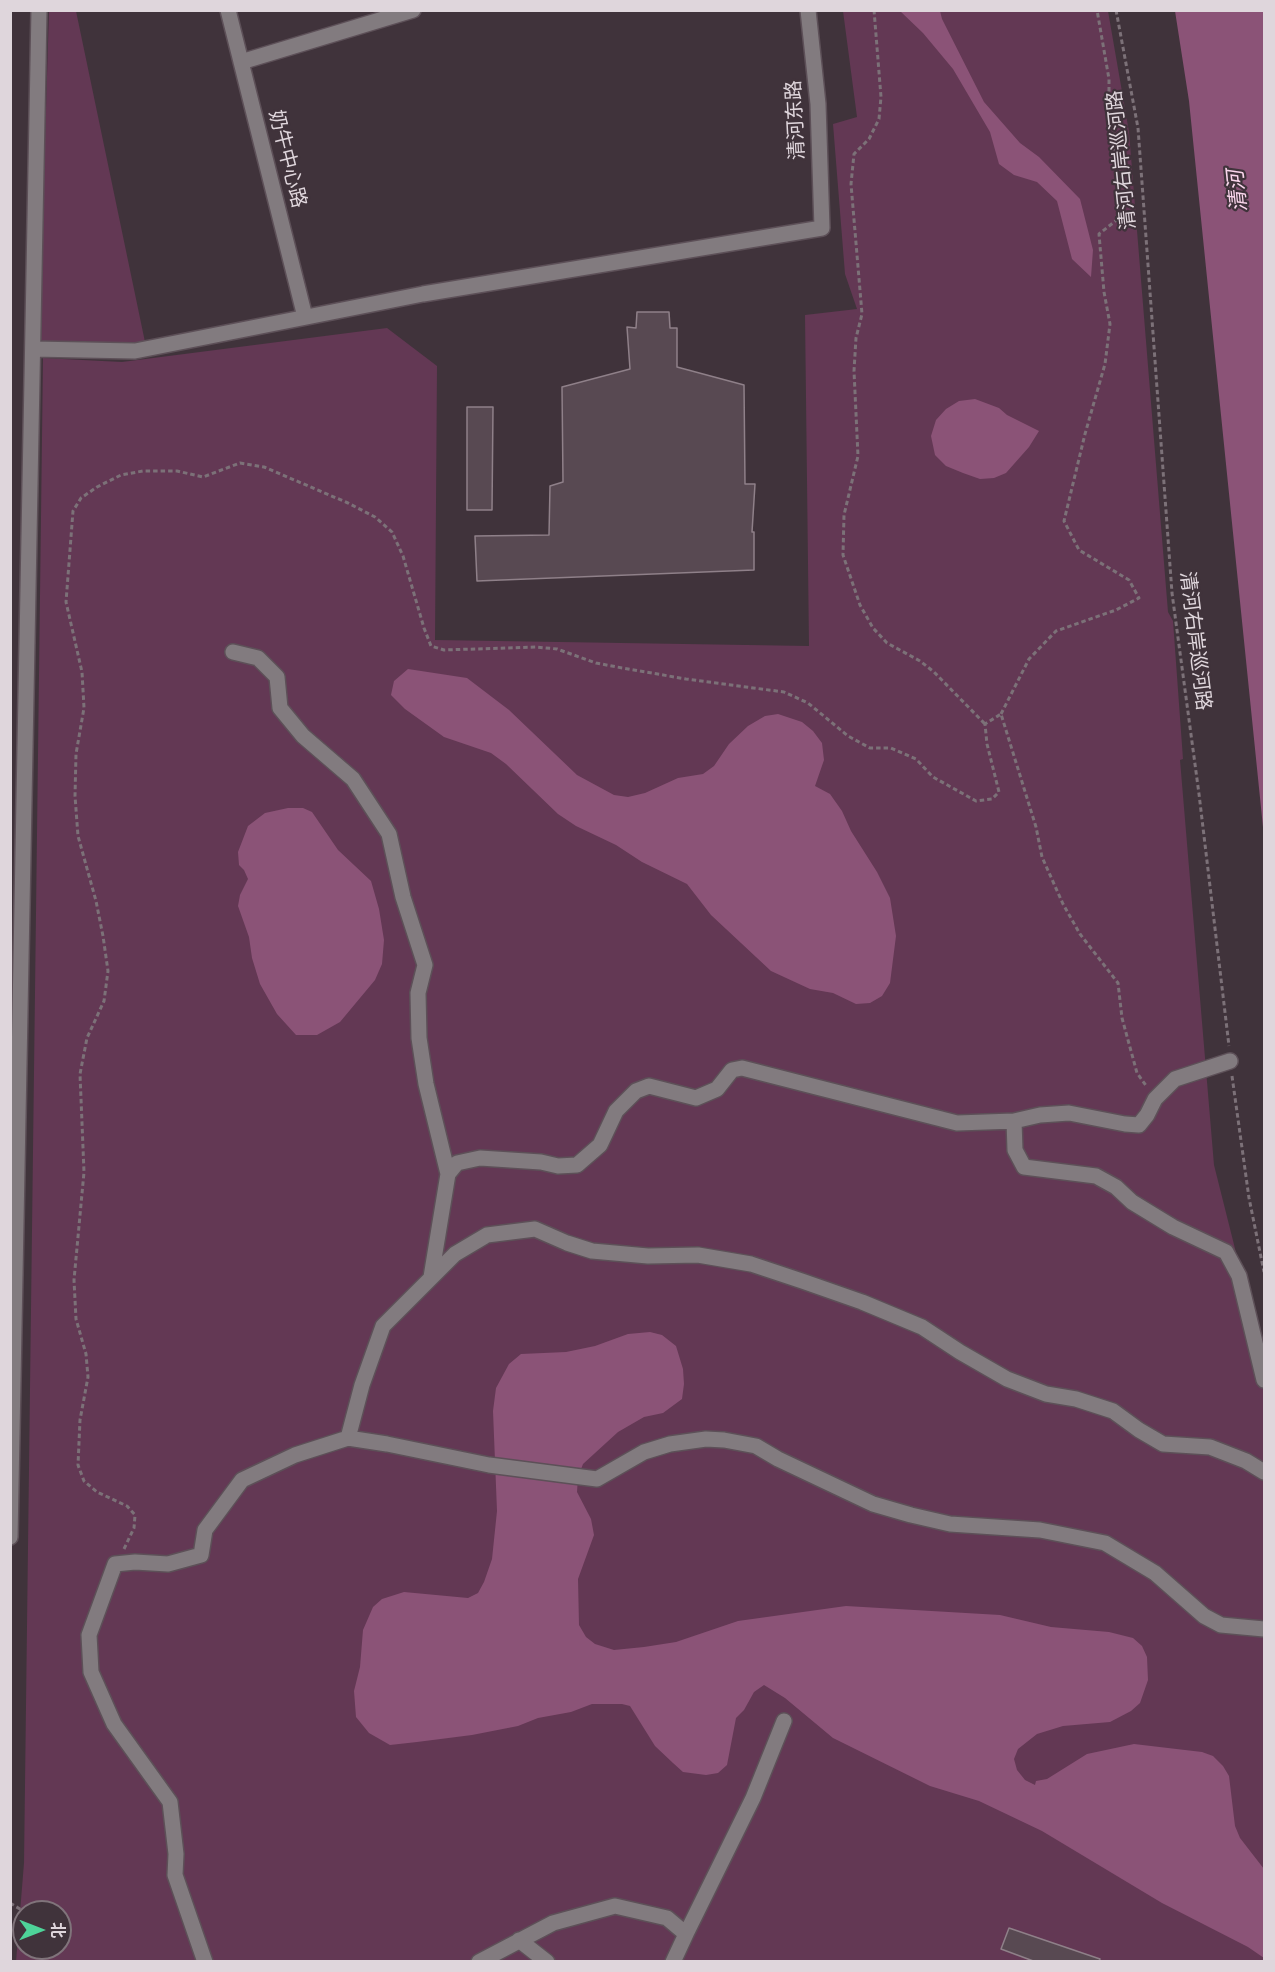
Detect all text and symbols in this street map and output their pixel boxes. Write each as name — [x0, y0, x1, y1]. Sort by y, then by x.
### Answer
street label: 清河东路 — [782, 79, 810, 161]
street label: 清河右岸巡河路 — [1103, 89, 1141, 231]
street label: 奶牛中心路 — [263, 108, 311, 210]
water label: 清河 — [1223, 169, 1253, 213]
street label: 清河右岸巡河路 — [1175, 570, 1215, 712]
north arrow — [12, 1900, 72, 1960]
text: 北 — [48, 1922, 68, 1938]

